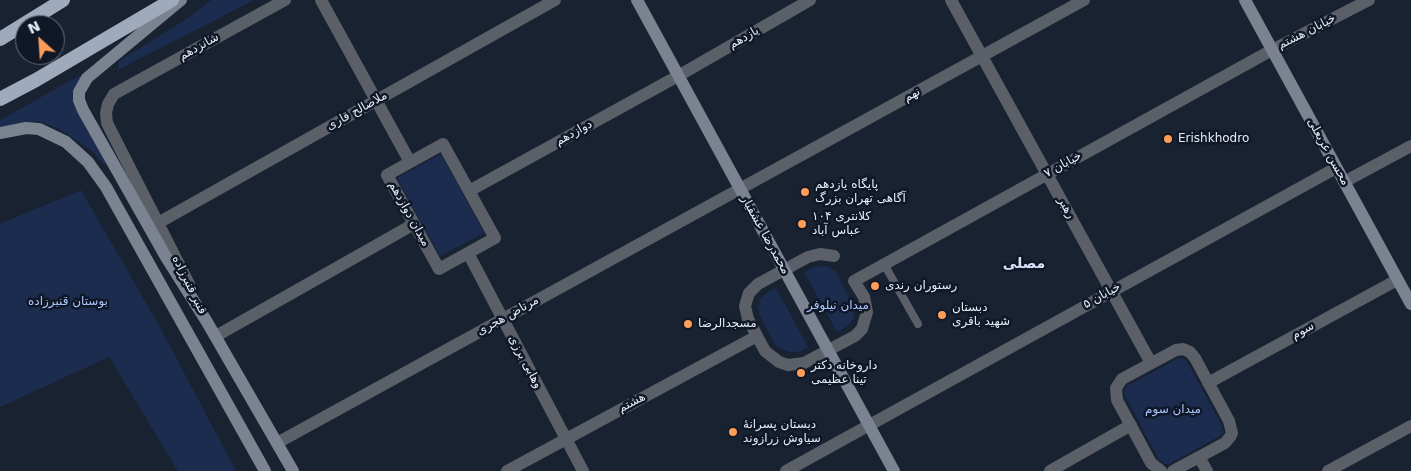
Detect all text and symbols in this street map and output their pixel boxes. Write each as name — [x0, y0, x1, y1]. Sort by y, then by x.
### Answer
street label: خیابان هشتم — [1276, 11, 1338, 53]
north arrow — [15, 15, 65, 65]
text: N — [25, 18, 43, 37]
street label: یازدهم — [726, 24, 762, 52]
street label: شانزدهم — [177, 30, 221, 64]
street label: نهم — [901, 85, 923, 105]
street label: ملاصالح قاری — [324, 88, 390, 134]
street label: محسن عربعلی — [1304, 116, 1352, 188]
street label: دوازدهم — [553, 117, 595, 149]
place label: Erishkhodro — [1178, 132, 1249, 146]
marker: Erishkhodro — [1162, 133, 1174, 145]
street label: خیابان ۷ — [1042, 149, 1084, 181]
place label: پایگاه یازدهم آگاهی تهران بزرگ — [815, 178, 906, 206]
street label: میدان دوازدهم — [385, 179, 433, 249]
marker: پایگاه یازدهم آگاهی تهران بزرگ — [799, 186, 811, 198]
street label: محمدرضا عشقیار — [737, 193, 793, 277]
street label: رهبر — [1054, 195, 1078, 221]
place label: کلانتری ۱۰۴ عباس آباد — [812, 210, 871, 238]
marker: کلانتری ۱۰۴ عباس آباد — [796, 218, 808, 230]
street label: قنبر قنبرزاده — [169, 253, 209, 317]
district label: مصلی — [1003, 256, 1045, 272]
place label: رستوران رندی — [885, 279, 957, 293]
marker: رستوران رندی — [869, 280, 881, 292]
street label: خیابان ۵ — [1081, 280, 1123, 312]
street label: مرتاض هجری — [475, 293, 541, 339]
park label: بوستان قنبرزاده — [28, 295, 108, 309]
park label: میدان نیلوفر — [807, 299, 869, 313]
place label: دبستان شهید باقری — [952, 301, 1010, 329]
marker: دبستان شهید باقری — [936, 309, 948, 321]
place label: مسجدالرضا — [698, 317, 757, 331]
marker: مسجدالرضا — [682, 318, 694, 330]
street label: سوم — [1289, 319, 1317, 343]
street label: وهابی برزی — [505, 333, 545, 391]
place label: داروخانه دکتر تینا عظیمی — [811, 359, 877, 387]
marker: داروخانه دکتر تینا عظیمی — [795, 367, 807, 379]
street label: هشتم — [616, 390, 648, 416]
park label: میدان سوم — [1145, 403, 1201, 417]
place label: دبستان پسرانهٔ سیاوش زرازوند — [743, 418, 821, 446]
marker: دبستان پسرانهٔ سیاوش زرازوند — [727, 426, 739, 438]

